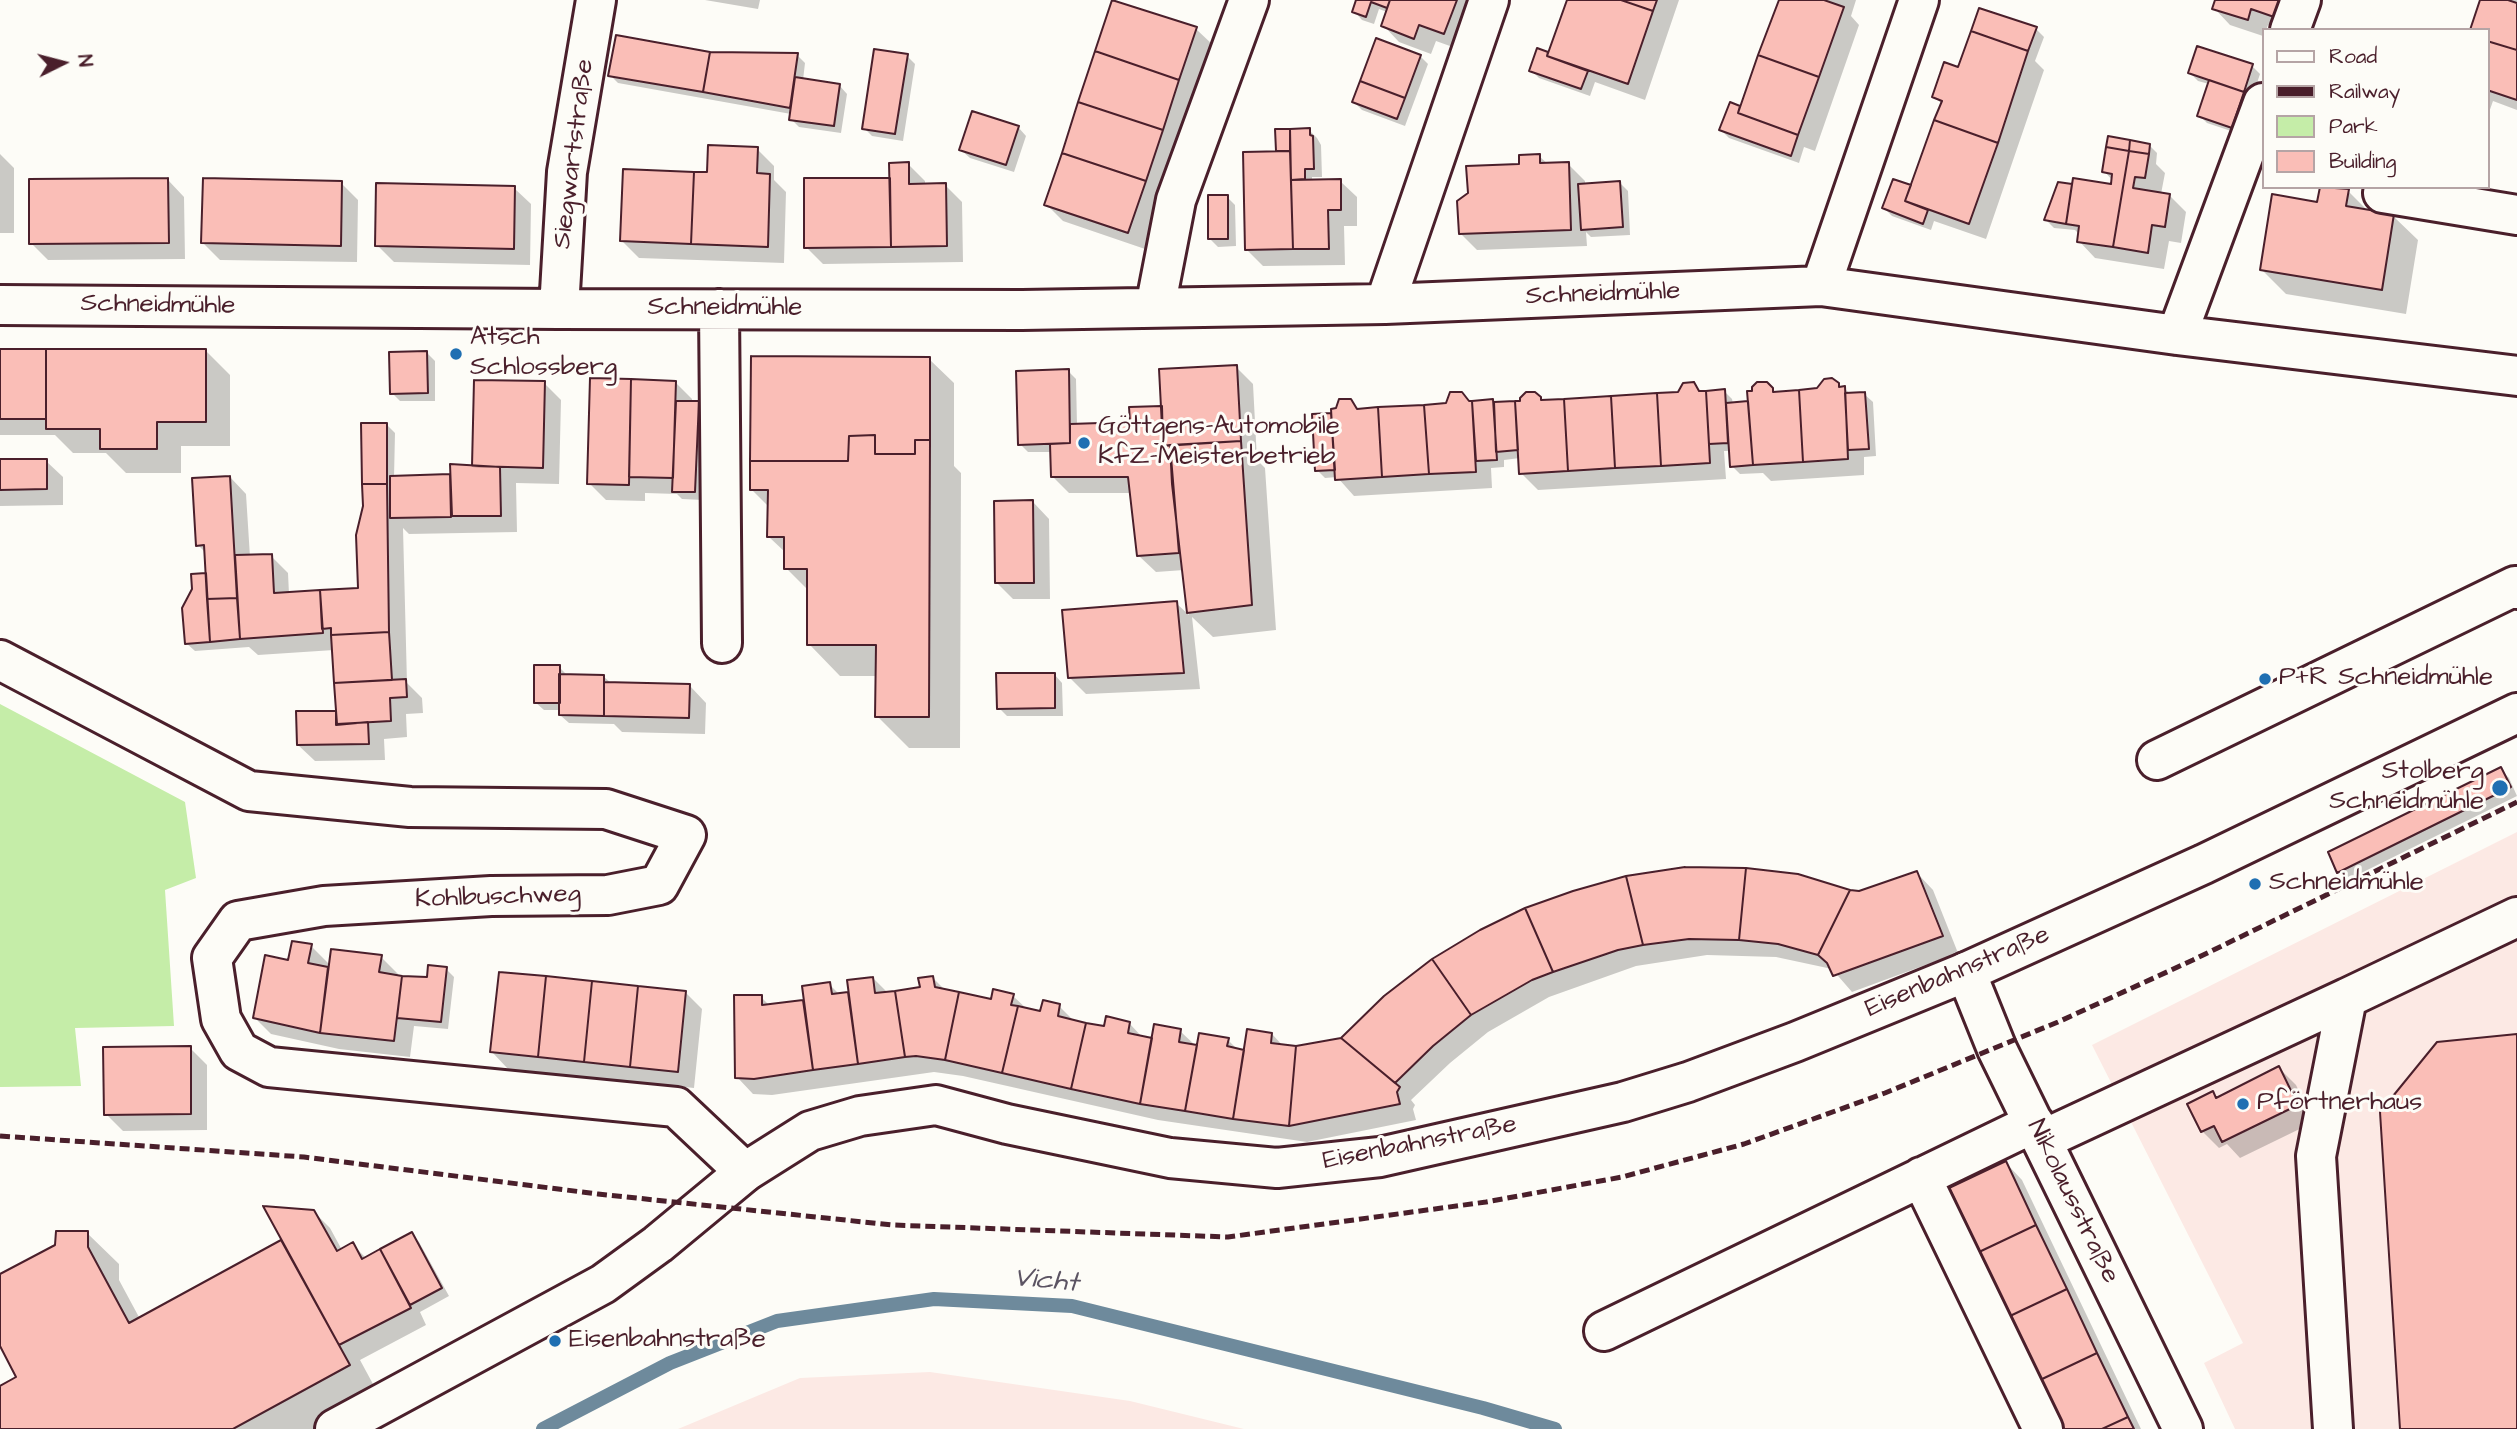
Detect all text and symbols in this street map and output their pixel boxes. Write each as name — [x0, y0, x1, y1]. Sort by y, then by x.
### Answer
north arrow — [28, 28, 98, 98]
legend — [2262, 28, 2489, 189]
text: Road — [2329, 42, 2377, 71]
text: N — [70, 53, 98, 68]
street label: Siegwartstraße — [548, 57, 602, 251]
text: Railway — [2329, 77, 2400, 106]
text: Park — [2329, 112, 2378, 141]
text: Building — [2329, 147, 2396, 176]
street label: Schneidmühle — [1525, 277, 1681, 313]
street label: Schneidmühle — [80, 289, 236, 323]
street label: Schneidmühle — [648, 293, 802, 325]
place label: Atsch Schlossberg — [470, 323, 617, 384]
marker: Atsch Schlossberg — [448, 346, 464, 362]
place label: Göttgens-Automobile KfZ-Meisterbetrieb — [1098, 412, 1340, 474]
marker: Göttgens-Automobile KfZ-Meisterbetrieb — [1076, 435, 1092, 451]
place label: P+R Schneidmühle — [2279, 663, 2493, 695]
marker: P+R Schneidmühle — [2257, 671, 2273, 687]
place label: Stolberg Schneidmühle — [2329, 757, 2484, 818]
marker: Stolberg Schneidmühle — [2490, 778, 2510, 798]
place label: Schneidmühle — [2269, 868, 2424, 900]
marker: Schneidmühle — [2247, 876, 2263, 892]
street label: Kohlbuschweg — [415, 880, 581, 916]
street label: Eisenbahnstraße — [1861, 920, 2055, 1026]
place label: Pförtnerhaus — [2257, 1088, 2422, 1120]
marker: Pförtnerhaus — [2235, 1096, 2251, 1112]
street label: Eisenbahnstraße — [1320, 1110, 1520, 1178]
street label: Nikolausstraße — [2019, 1115, 2125, 1289]
water label: Vicht — [1012, 1262, 1080, 1302]
place label: Eisenbahnstraße — [569, 1325, 766, 1357]
marker: Eisenbahnstraße — [547, 1333, 563, 1349]

